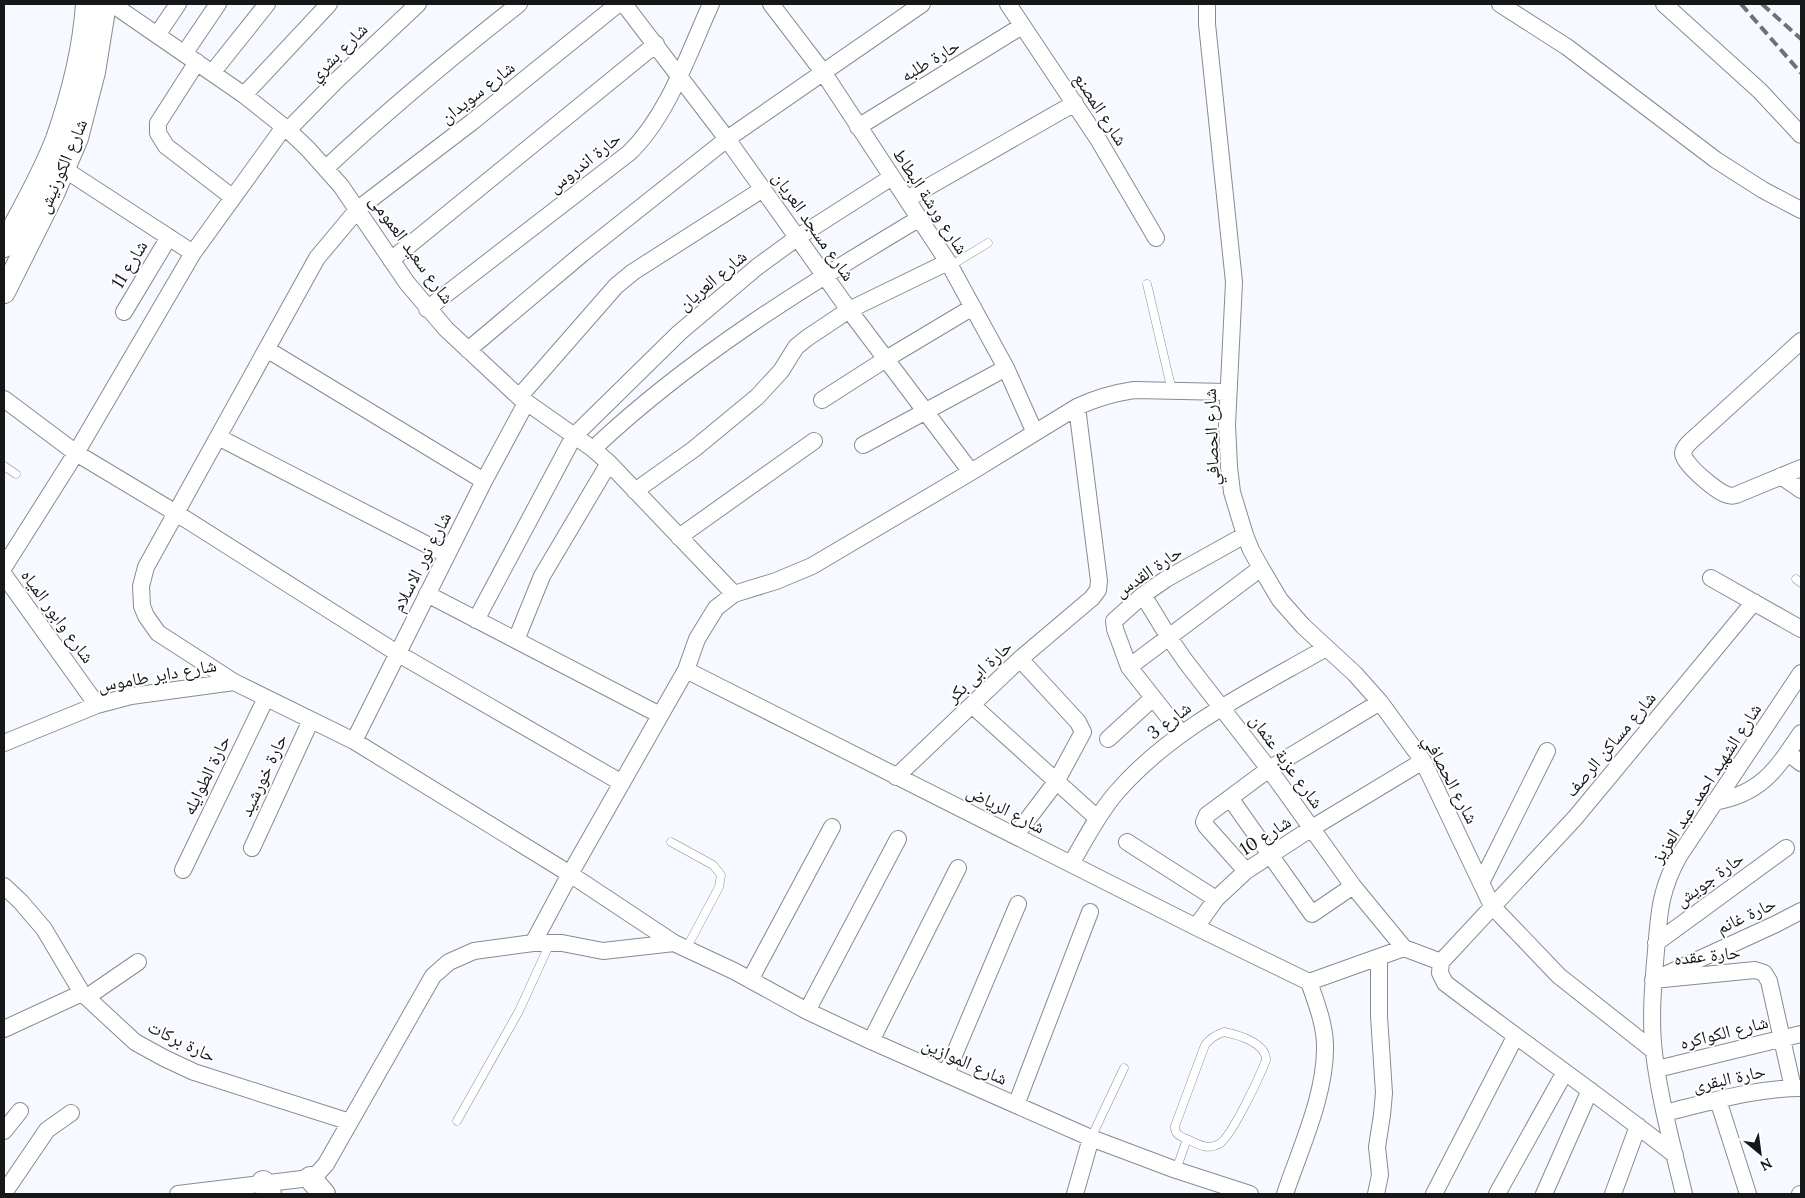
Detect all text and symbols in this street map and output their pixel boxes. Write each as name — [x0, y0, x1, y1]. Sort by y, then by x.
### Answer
street label: شارع بشري — [304, 18, 375, 89]
street label: حارة طلبه — [896, 33, 964, 87]
street label: شارع سويدان — [435, 56, 519, 128]
street label: شارع المصنع — [1068, 68, 1133, 150]
street label: شارع الكورنيش — [32, 115, 92, 217]
street label: حارة اندروس — [543, 126, 625, 198]
street label: شارع ورشة البطاط — [888, 144, 974, 258]
street label: شارع مسجد العريان — [768, 167, 860, 285]
street label: شارع سعيد العمومى — [364, 190, 460, 308]
street label: شارع 11 — [106, 236, 152, 292]
street label: شارع العريان — [673, 244, 751, 316]
street label: شارع الحصافي — [1198, 388, 1228, 486]
street label: شارع نور الاسلام — [386, 508, 457, 616]
street label: حارة القدس — [1110, 540, 1186, 602]
street label: شارع وابور المياه — [16, 564, 100, 668]
street label: حارة ابى بكر — [940, 635, 1017, 708]
street label: شارع داير طاموس — [96, 653, 218, 697]
street label: شارع مساكن الرصف — [1559, 687, 1661, 801]
street label: شارع 3 — [1143, 696, 1195, 744]
street label: شارع الشهيد احمد عبد العزيز — [1645, 699, 1766, 868]
street label: شارع عزبة عثمان — [1245, 709, 1329, 813]
street label: حارة خورشيد — [234, 730, 292, 820]
street label: حارة الطوايله — [177, 731, 235, 819]
street label: شارع الحصافي — [1415, 731, 1484, 829]
street label: شارع الرياض — [963, 780, 1049, 838]
street label: شارع 10 — [1235, 810, 1295, 860]
street label: حارة جويش — [1670, 846, 1748, 912]
street label: حارة غانم — [1713, 891, 1780, 940]
street label: حارة عقده — [1672, 940, 1742, 970]
street label: شارع الكواكره — [1678, 1010, 1770, 1054]
street label: حارة بركات — [144, 1015, 220, 1067]
street label: شارع الموازين — [919, 1032, 1011, 1090]
street label: حارة البقرى — [1691, 1059, 1767, 1097]
north arrow — [1735, 1128, 1785, 1178]
text: N — [1757, 1154, 1775, 1175]

